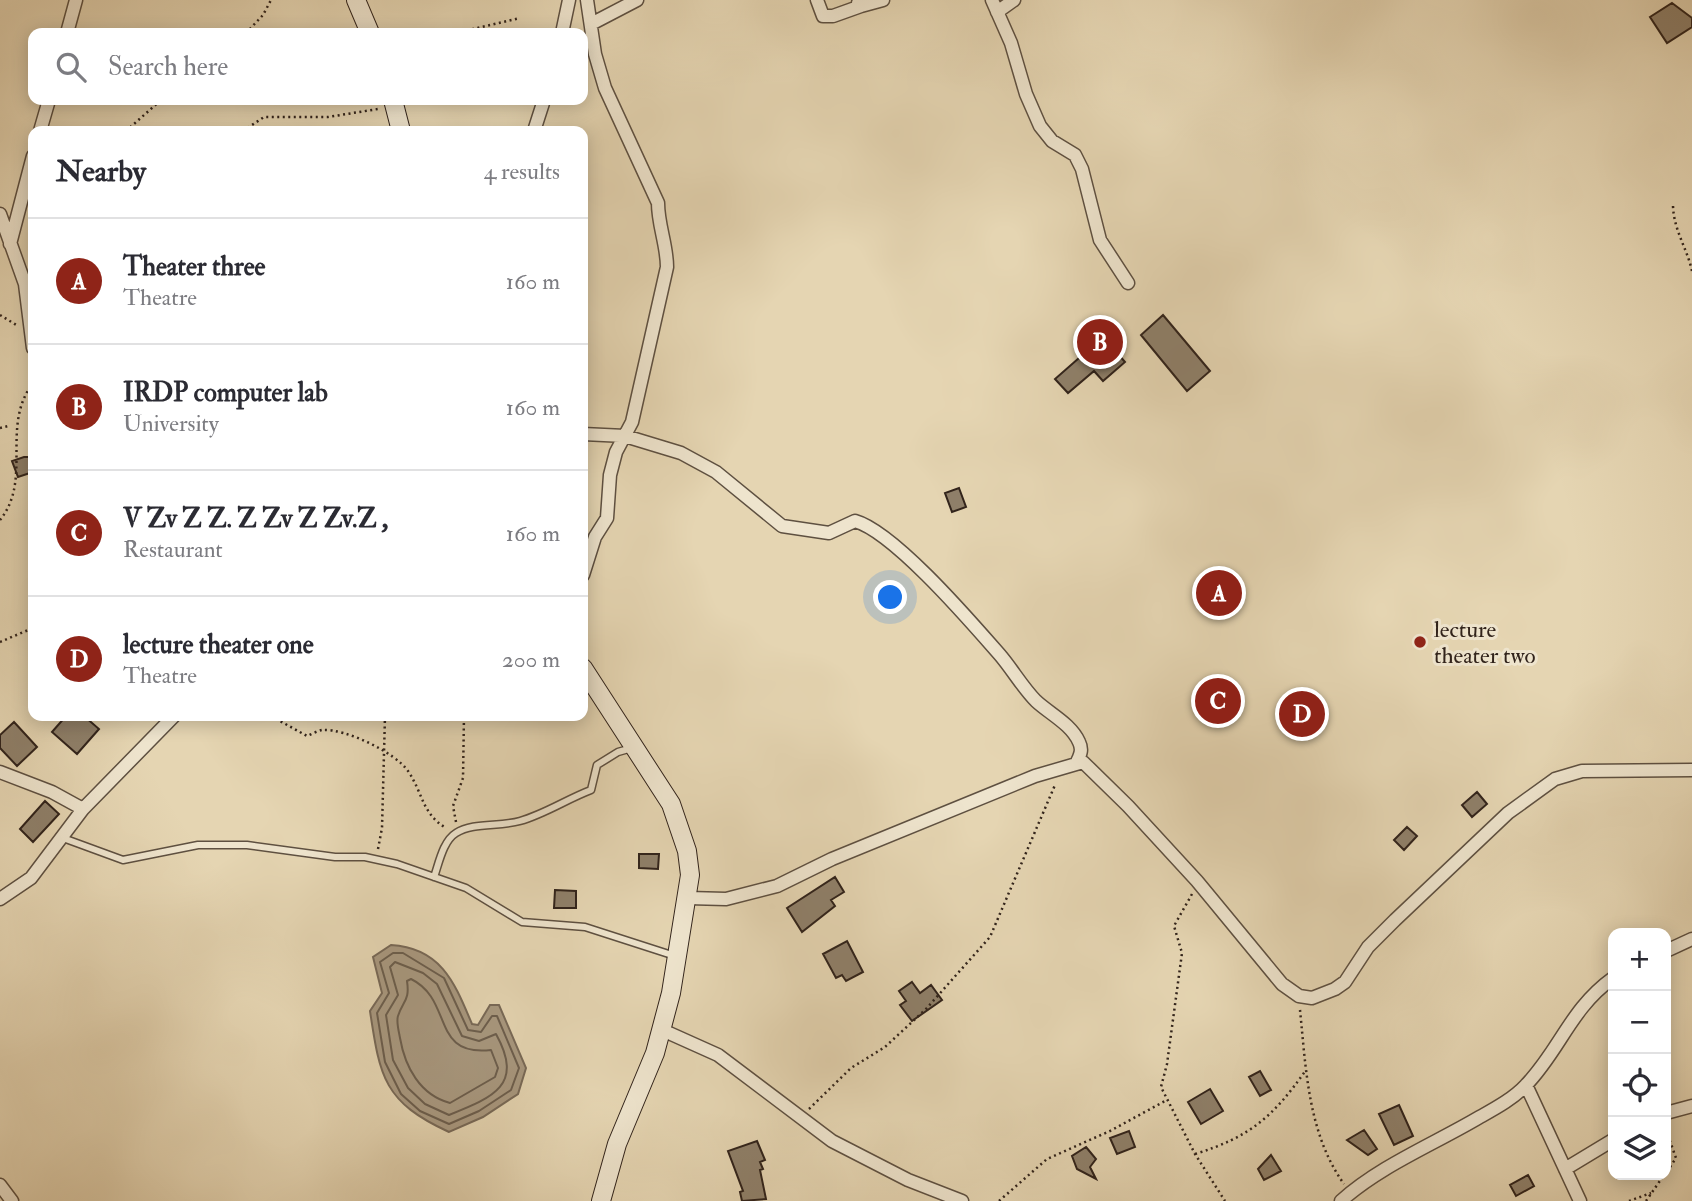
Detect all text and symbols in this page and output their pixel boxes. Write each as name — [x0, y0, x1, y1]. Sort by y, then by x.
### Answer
search box — [28, 28, 588, 105]
icon: search — [52, 48, 90, 86]
text: Search here — [108, 51, 228, 83]
text: Nearby — [56, 153, 146, 190]
text: 4 results — [484, 157, 560, 186]
text: Theater three — [123, 251, 265, 283]
text: A — [72, 267, 86, 296]
text: 160 m — [506, 267, 560, 296]
text: Theatre — [123, 283, 197, 312]
pin: B — [1077, 316, 1123, 368]
text: IRDP computer lab — [123, 377, 328, 409]
text: B — [71, 393, 87, 422]
text: 160 m — [506, 393, 560, 422]
text: University — [123, 409, 219, 438]
text: V Zv Z Z. Z Zv Z Zv.Z , — [123, 503, 388, 535]
text: C — [71, 519, 87, 548]
text: 160 m — [506, 519, 560, 548]
text: Restaurant — [123, 535, 223, 564]
pin: A — [1196, 567, 1242, 619]
your location — [873, 580, 907, 614]
place label: lecture theater two — [1434, 615, 1536, 670]
text: lecture theater one — [123, 629, 314, 661]
marker: lecture theater two — [1412, 634, 1428, 650]
text: D — [70, 645, 88, 674]
text: 200 m — [502, 645, 560, 674]
text: Theatre — [123, 661, 197, 690]
pin: C — [1195, 675, 1241, 727]
pin: D — [1279, 688, 1325, 740]
map controls — [1608, 928, 1671, 1180]
button: + — [1608, 928, 1671, 991]
button: − — [1608, 991, 1671, 1054]
button: locate — [1608, 1054, 1671, 1117]
button: layers — [1608, 1117, 1671, 1180]

